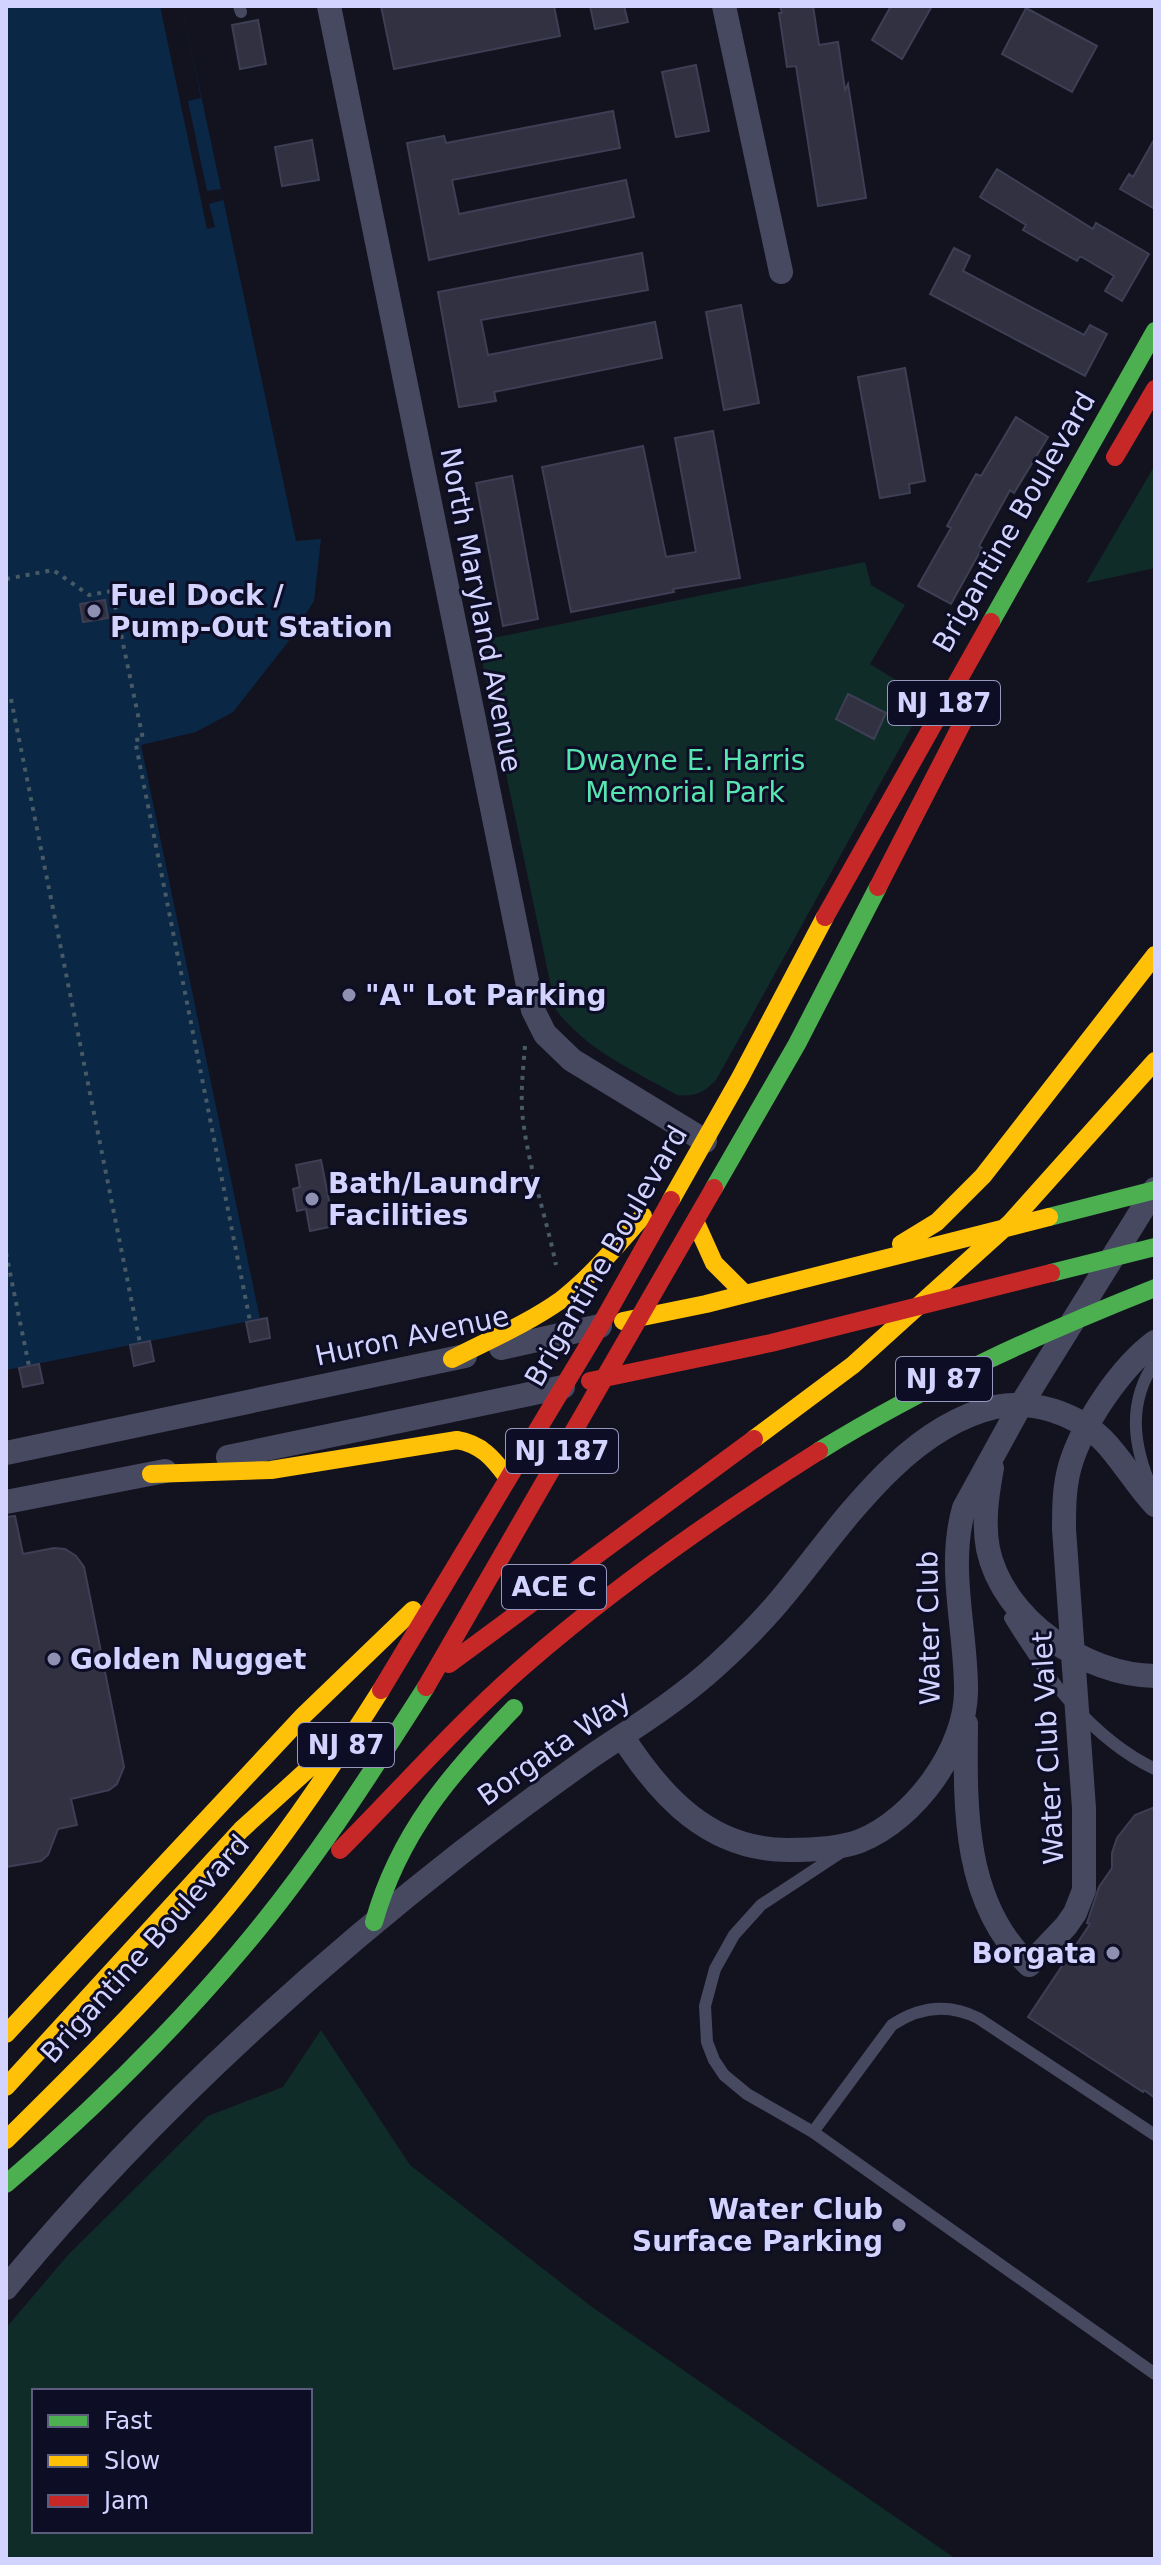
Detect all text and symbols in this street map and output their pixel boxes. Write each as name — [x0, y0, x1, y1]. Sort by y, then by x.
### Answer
street label: Brigantine Boulevard — [926, 386, 1102, 658]
street label: North Maryland Avenue — [433, 445, 529, 775]
place label: Fuel Dock / Pump-Out Station — [110, 579, 393, 644]
marker: Fuel Dock / Pump-Out Station — [85, 602, 103, 620]
road number: NJ 187 — [888, 681, 1000, 725]
park label: Dwayne E. Harris Memorial Park — [565, 744, 805, 809]
place label: "A" Lot Parking — [365, 979, 606, 1012]
marker: "A" Lot Parking — [340, 986, 358, 1004]
street label: Brigantine Boulevard — [518, 1120, 694, 1392]
place label: Bath/Laundry Facilities — [328, 1167, 541, 1232]
marker: Bath/Laundry Facilities — [303, 1190, 321, 1208]
street label: Huron Avenue — [312, 1299, 512, 1373]
road number: NJ 87 — [896, 1357, 992, 1401]
road number: NJ 187 — [506, 1429, 618, 1473]
street label: Water Club — [911, 1550, 947, 1706]
road number: ACE C — [502, 1565, 606, 1609]
street label: Water Club Valet — [1025, 1631, 1071, 1865]
place label: Golden Nugget — [70, 1643, 306, 1676]
marker: Golden Nugget — [45, 1650, 63, 1668]
street label: Borgata Way — [471, 1683, 637, 1813]
road number: NJ 87 — [298, 1723, 394, 1767]
street label: Brigantine Boulevard — [34, 1828, 256, 2070]
place label: Borgata — [971, 1937, 1097, 1970]
marker: Borgata — [1104, 1944, 1122, 1962]
place label: Water Club Surface Parking — [632, 2193, 883, 2258]
marker: Water Club Surface Parking — [890, 2216, 908, 2234]
legend — [32, 2389, 312, 2533]
text: Fast — [104, 2407, 152, 2435]
text: Slow — [104, 2447, 160, 2475]
text: Jam — [102, 2487, 149, 2515]

